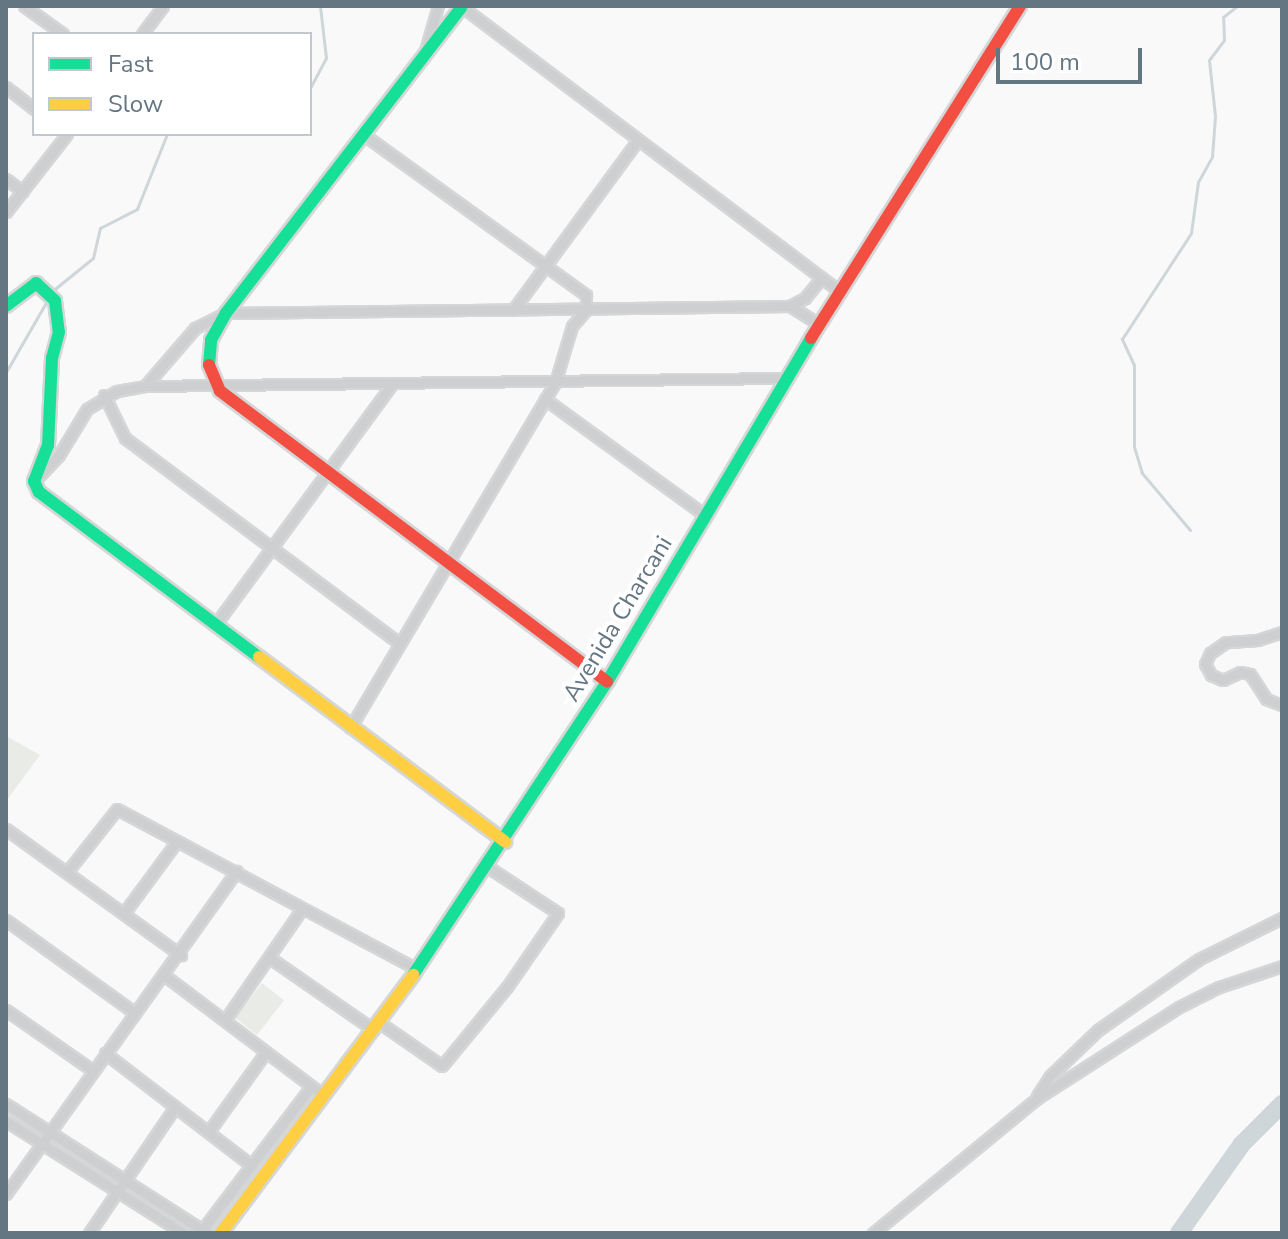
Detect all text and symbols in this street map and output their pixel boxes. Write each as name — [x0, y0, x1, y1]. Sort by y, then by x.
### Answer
legend — [32, 32, 312, 136]
scale bar — [1000, 32, 1146, 82]
text: 100 m — [1010, 46, 1080, 78]
text: Fast — [108, 48, 153, 80]
text: Slow — [108, 88, 163, 120]
street label: Avenida Charcani — [557, 531, 679, 707]

